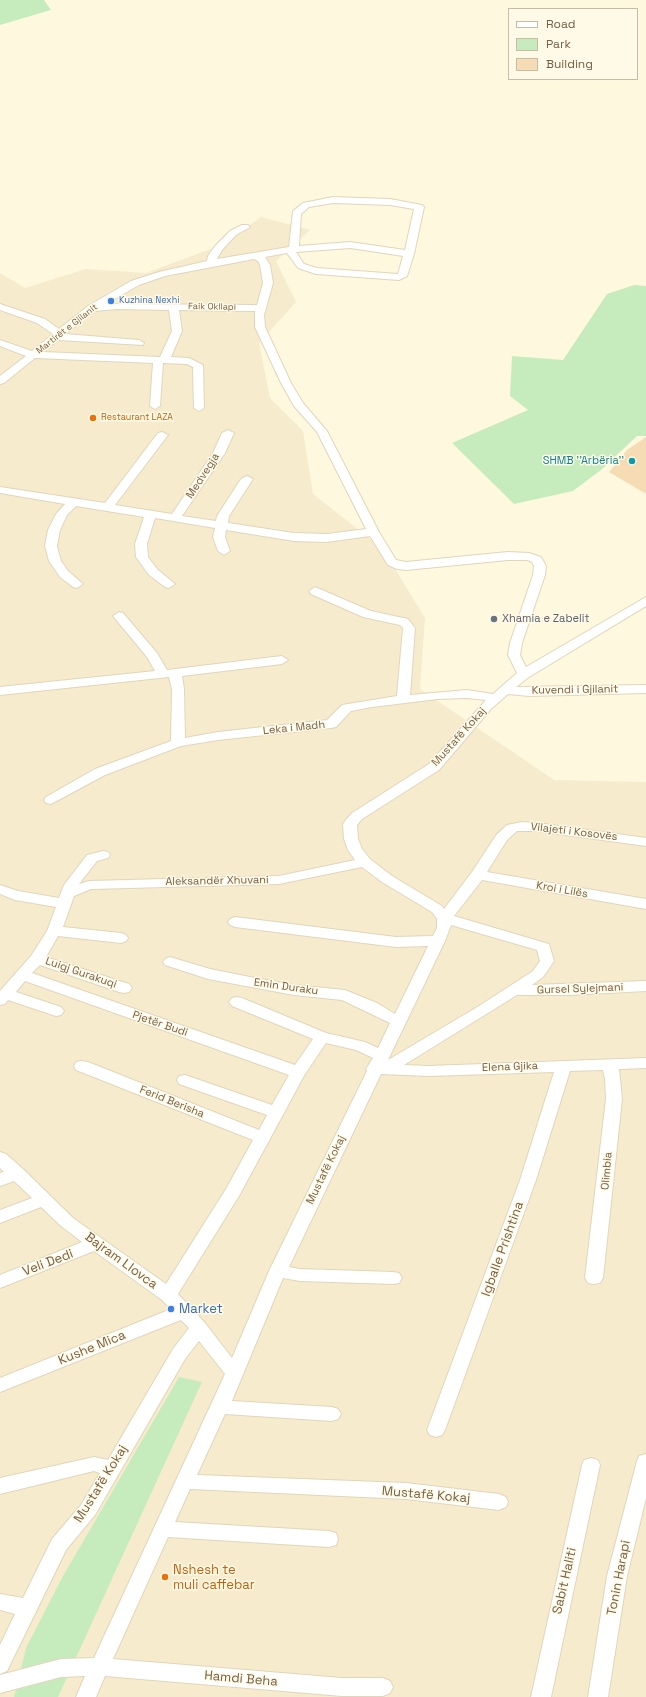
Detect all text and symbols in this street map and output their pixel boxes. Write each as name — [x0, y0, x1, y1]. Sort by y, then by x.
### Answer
legend — [508, 8, 638, 80]
text: Road — [546, 16, 575, 32]
text: Park — [546, 36, 571, 52]
text: Building — [546, 56, 593, 72]
marker: Kuzhina Nexhi — [106, 296, 116, 306]
place label: Kuzhina Nexhi — [119, 296, 179, 306]
street label: Faik Okllapi — [188, 301, 236, 313]
street label: Martirët e Gjilanit — [34, 302, 100, 356]
marker: Restaurant LAZA — [88, 413, 98, 423]
place label: Restaurant LAZA — [101, 413, 173, 423]
street label: Medvegja — [183, 451, 223, 501]
place label: SHMB ''Arbëria'' — [543, 454, 624, 468]
marker: SHMB ''Arbëria'' — [627, 456, 637, 466]
place label: Xhamia e Zabelit — [502, 612, 589, 626]
marker: Xhamia e Zabelit — [489, 614, 499, 624]
street label: Kuvendi i Gjilanit — [532, 683, 618, 697]
street label: Mustafë Kokaj — [429, 705, 489, 769]
street label: Leka i Madh — [262, 718, 326, 738]
street label: Vilajeti i Kosovës — [530, 820, 618, 844]
street label: Aleksandër Xhuvani — [165, 874, 269, 888]
street label: Kroi i Lilës — [535, 879, 589, 901]
street label: Luigj Gurakuqi — [44, 955, 118, 991]
street label: Emin Duraku — [253, 976, 319, 998]
street label: Gursel Sylejmani — [537, 981, 623, 997]
street label: Pjetër Budi — [131, 1008, 189, 1040]
street label: Elena Gjika — [482, 1059, 538, 1075]
street label: Ferid Berisha — [138, 1083, 206, 1121]
street label: Mustafë Kokaj — [304, 1133, 348, 1207]
street label: Olimbia — [599, 1151, 615, 1191]
street label: Igballe Prishtina — [479, 1199, 527, 1299]
street label: Bajram Llovca — [82, 1229, 160, 1293]
street label: Veli Dedi — [21, 1246, 75, 1280]
place label: Market — [179, 1301, 223, 1317]
marker: Market — [166, 1304, 176, 1314]
street label: Kushe Mica — [56, 1327, 128, 1369]
street label: Mustafë Kokaj — [71, 1442, 131, 1526]
street label: Mustafë Kokaj — [381, 1483, 471, 1507]
street label: Tonin Harapi — [604, 1539, 634, 1617]
street label: Sabit Haliti — [550, 1546, 580, 1616]
place label: Nshesh te muli caffebar — [173, 1562, 255, 1593]
marker: Nshesh te muli caffebar — [160, 1572, 170, 1582]
street label: Hamdi Beha — [204, 1668, 278, 1690]

